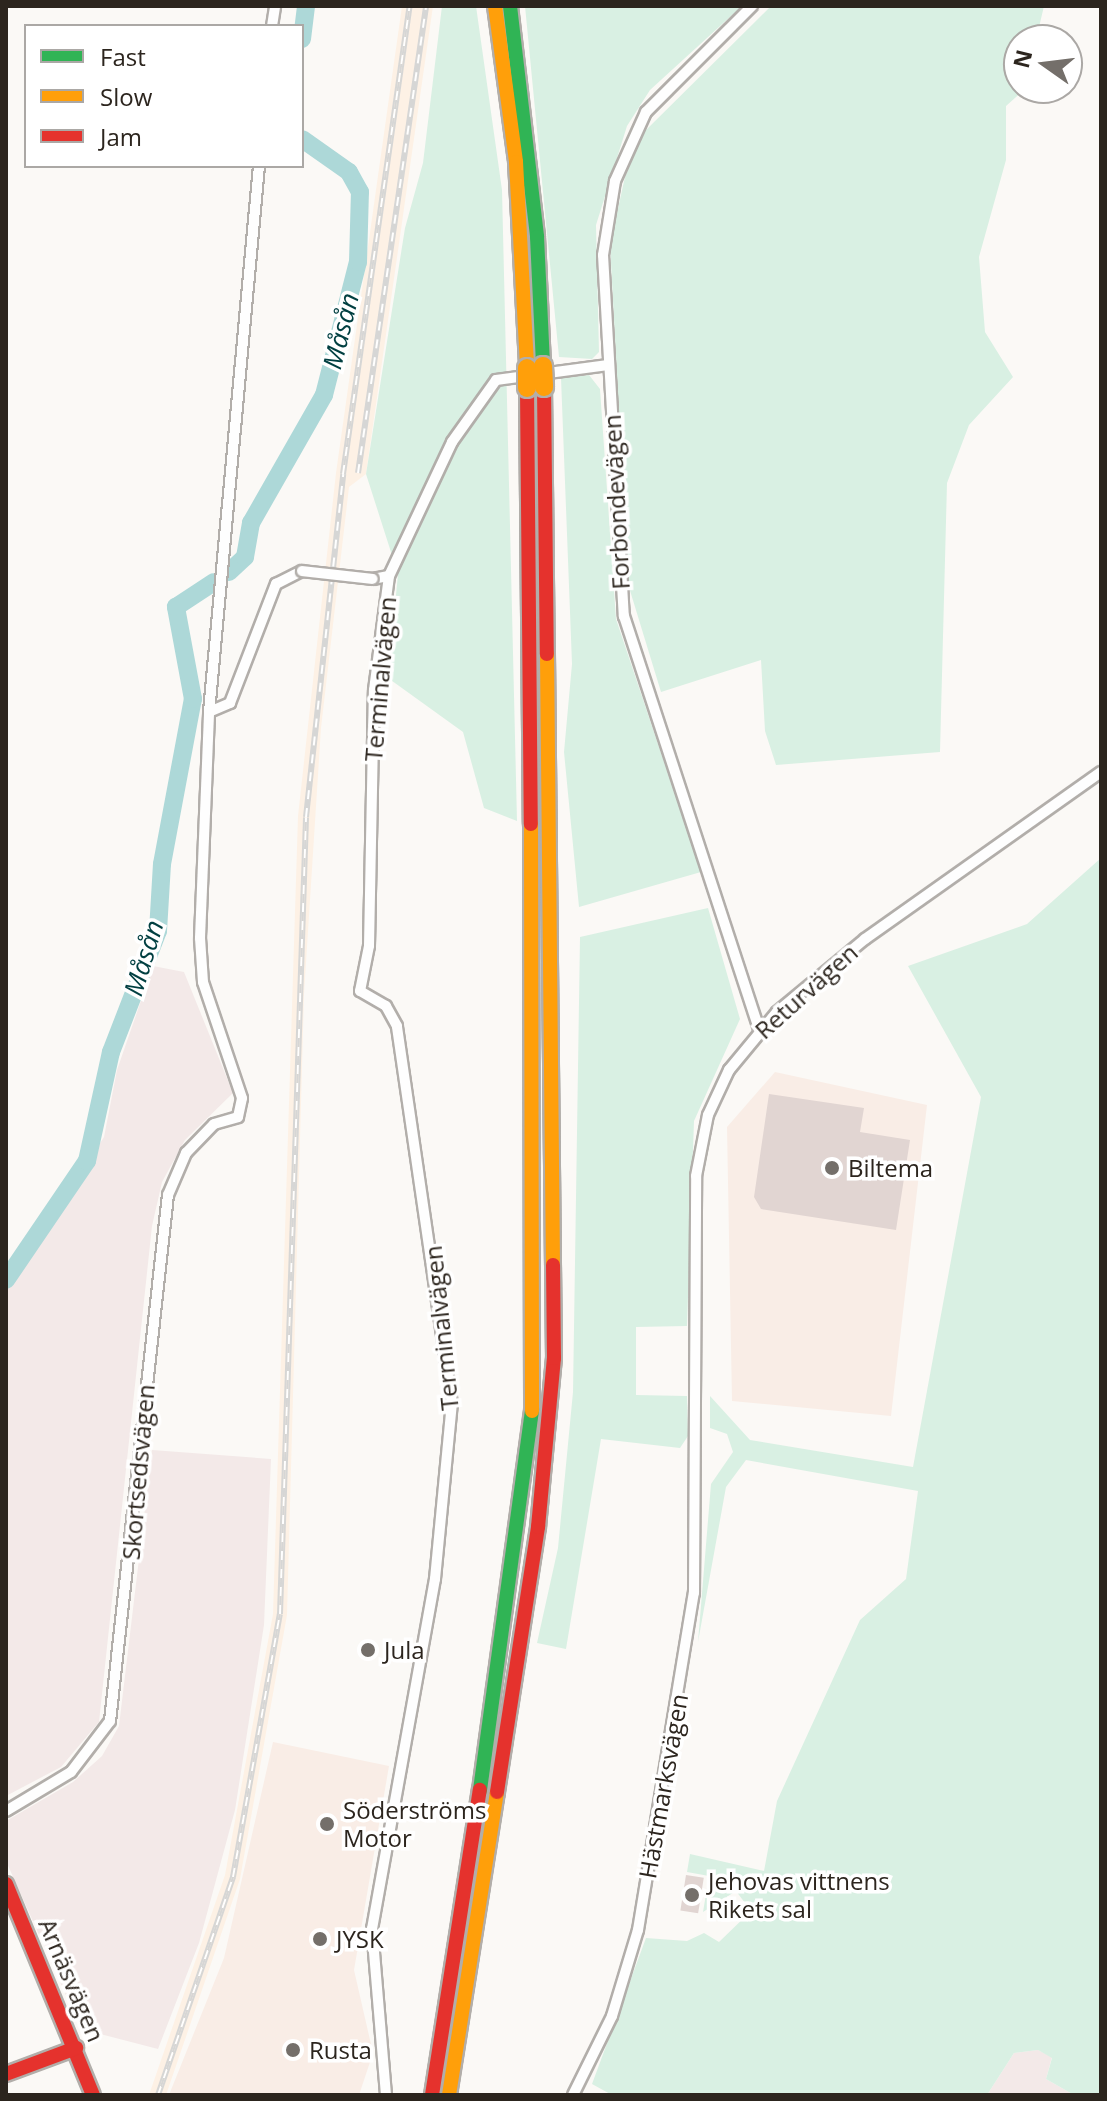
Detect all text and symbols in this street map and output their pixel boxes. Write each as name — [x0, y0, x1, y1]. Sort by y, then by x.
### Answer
legend — [24, 24, 304, 168]
north arrow — [1003, 24, 1083, 104]
text: Fast — [100, 40, 146, 73]
text: N — [1005, 46, 1038, 71]
text: Slow — [100, 80, 152, 113]
text: Jam — [100, 120, 142, 153]
water label: Måsån — [317, 290, 365, 372]
street label: Forbondevägen — [597, 414, 635, 590]
street label: Terminalvägen — [358, 595, 402, 763]
water label: Måsån — [118, 916, 170, 1000]
street label: Returvägen — [749, 938, 863, 1044]
place label: Biltema — [848, 1154, 933, 1182]
marker: Biltema — [823, 1159, 841, 1177]
street label: Terminalvägen — [418, 1244, 464, 1412]
street label: Skortsedsvägen — [116, 1383, 160, 1561]
place label: Jula — [384, 1636, 425, 1664]
marker: Jula — [359, 1641, 377, 1659]
street label: Hästmarksvägen — [633, 1691, 693, 1881]
place label: Söderströms Motor — [343, 1796, 486, 1852]
marker: Söderströms Motor — [318, 1815, 336, 1833]
place label: Jehovas vittnens Rikets sal — [708, 1867, 890, 1923]
marker: Jehovas vittnens Rikets sal — [683, 1886, 701, 1904]
street label: Arnäsvägen — [33, 1914, 111, 2046]
place label: JYSK — [336, 1925, 384, 1953]
marker: JYSK — [311, 1930, 329, 1948]
place label: Rusta — [309, 2036, 372, 2064]
marker: Rusta — [284, 2041, 302, 2059]

